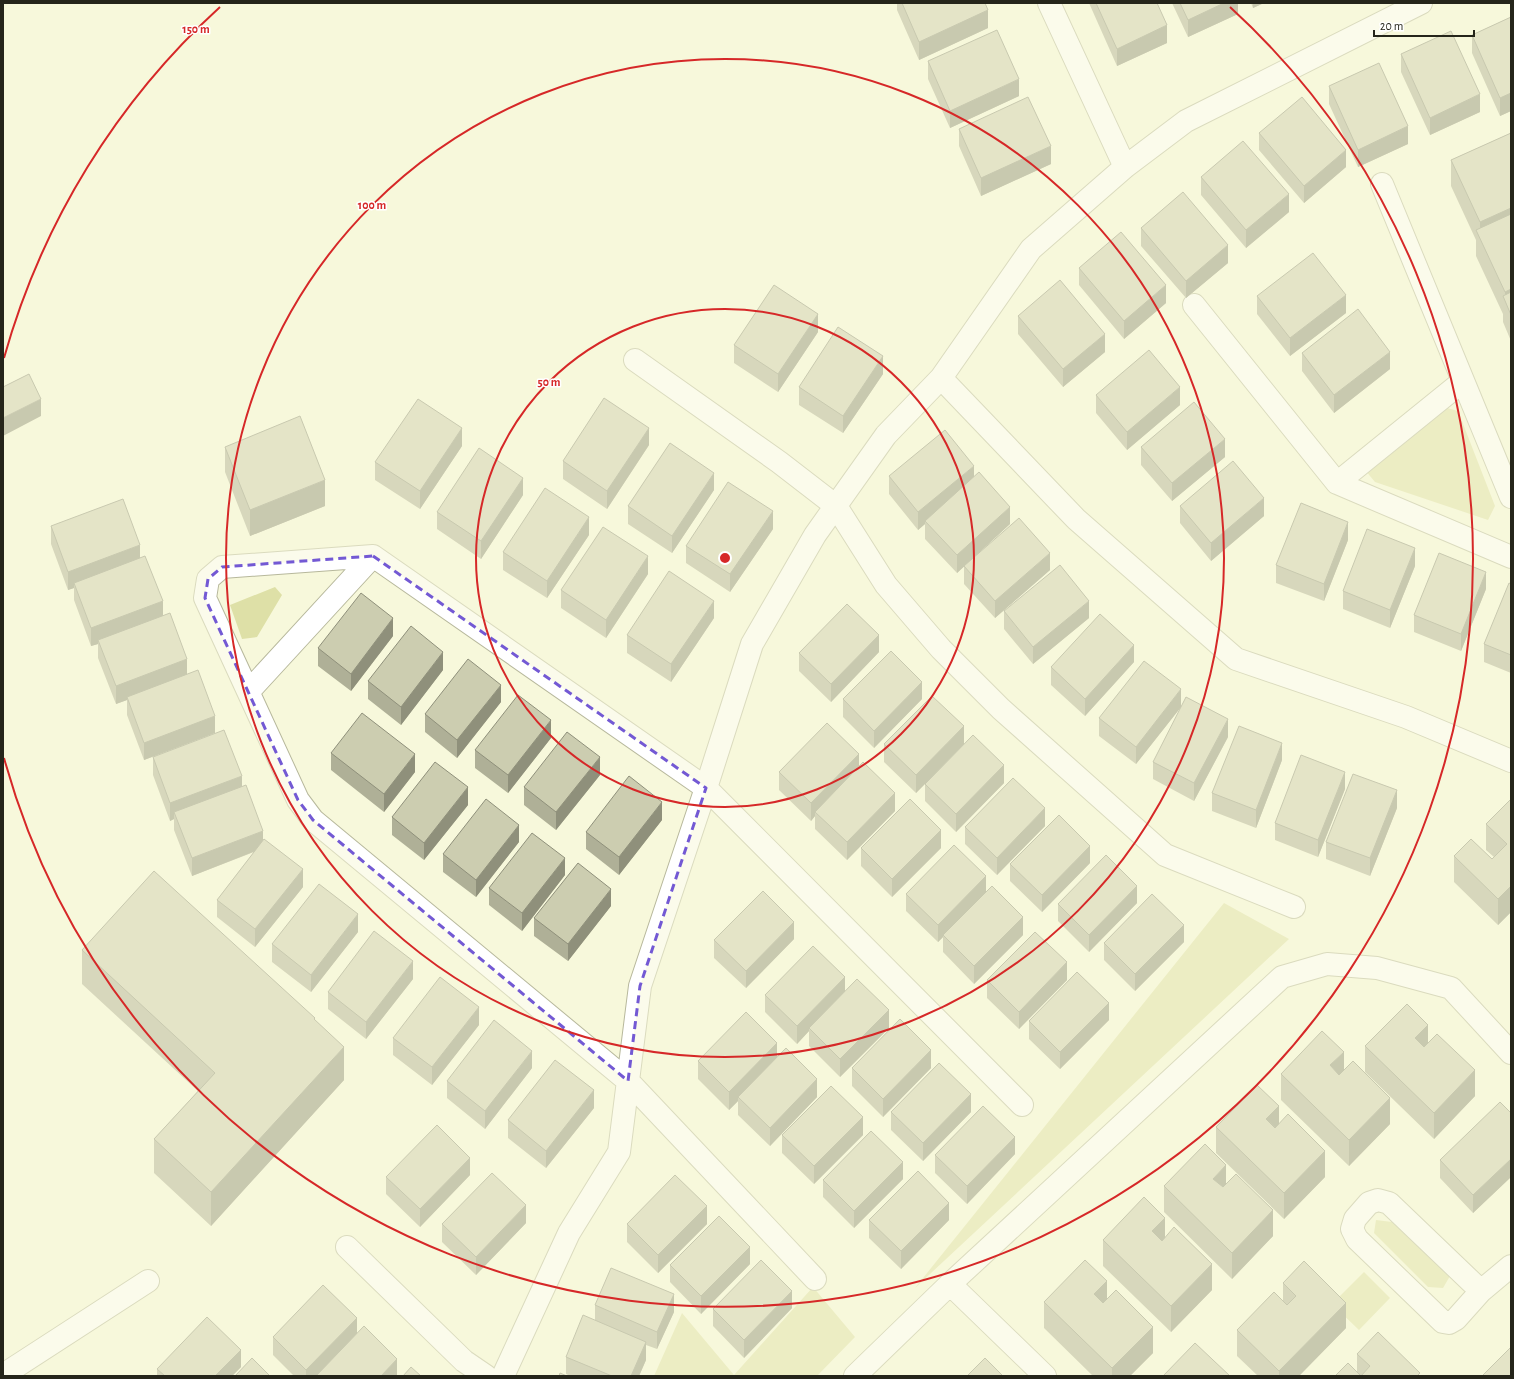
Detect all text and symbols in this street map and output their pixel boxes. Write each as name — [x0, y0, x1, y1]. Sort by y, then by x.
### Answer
scale bar — [1374, 12, 1474, 38]
text: 20 m — [1380, 20, 1403, 32]
text: 150 m — [182, 23, 210, 35]
text: 100 m — [358, 199, 386, 211]
text: 50 m — [538, 376, 561, 388]
centre of rings — [718, 551, 732, 565]

